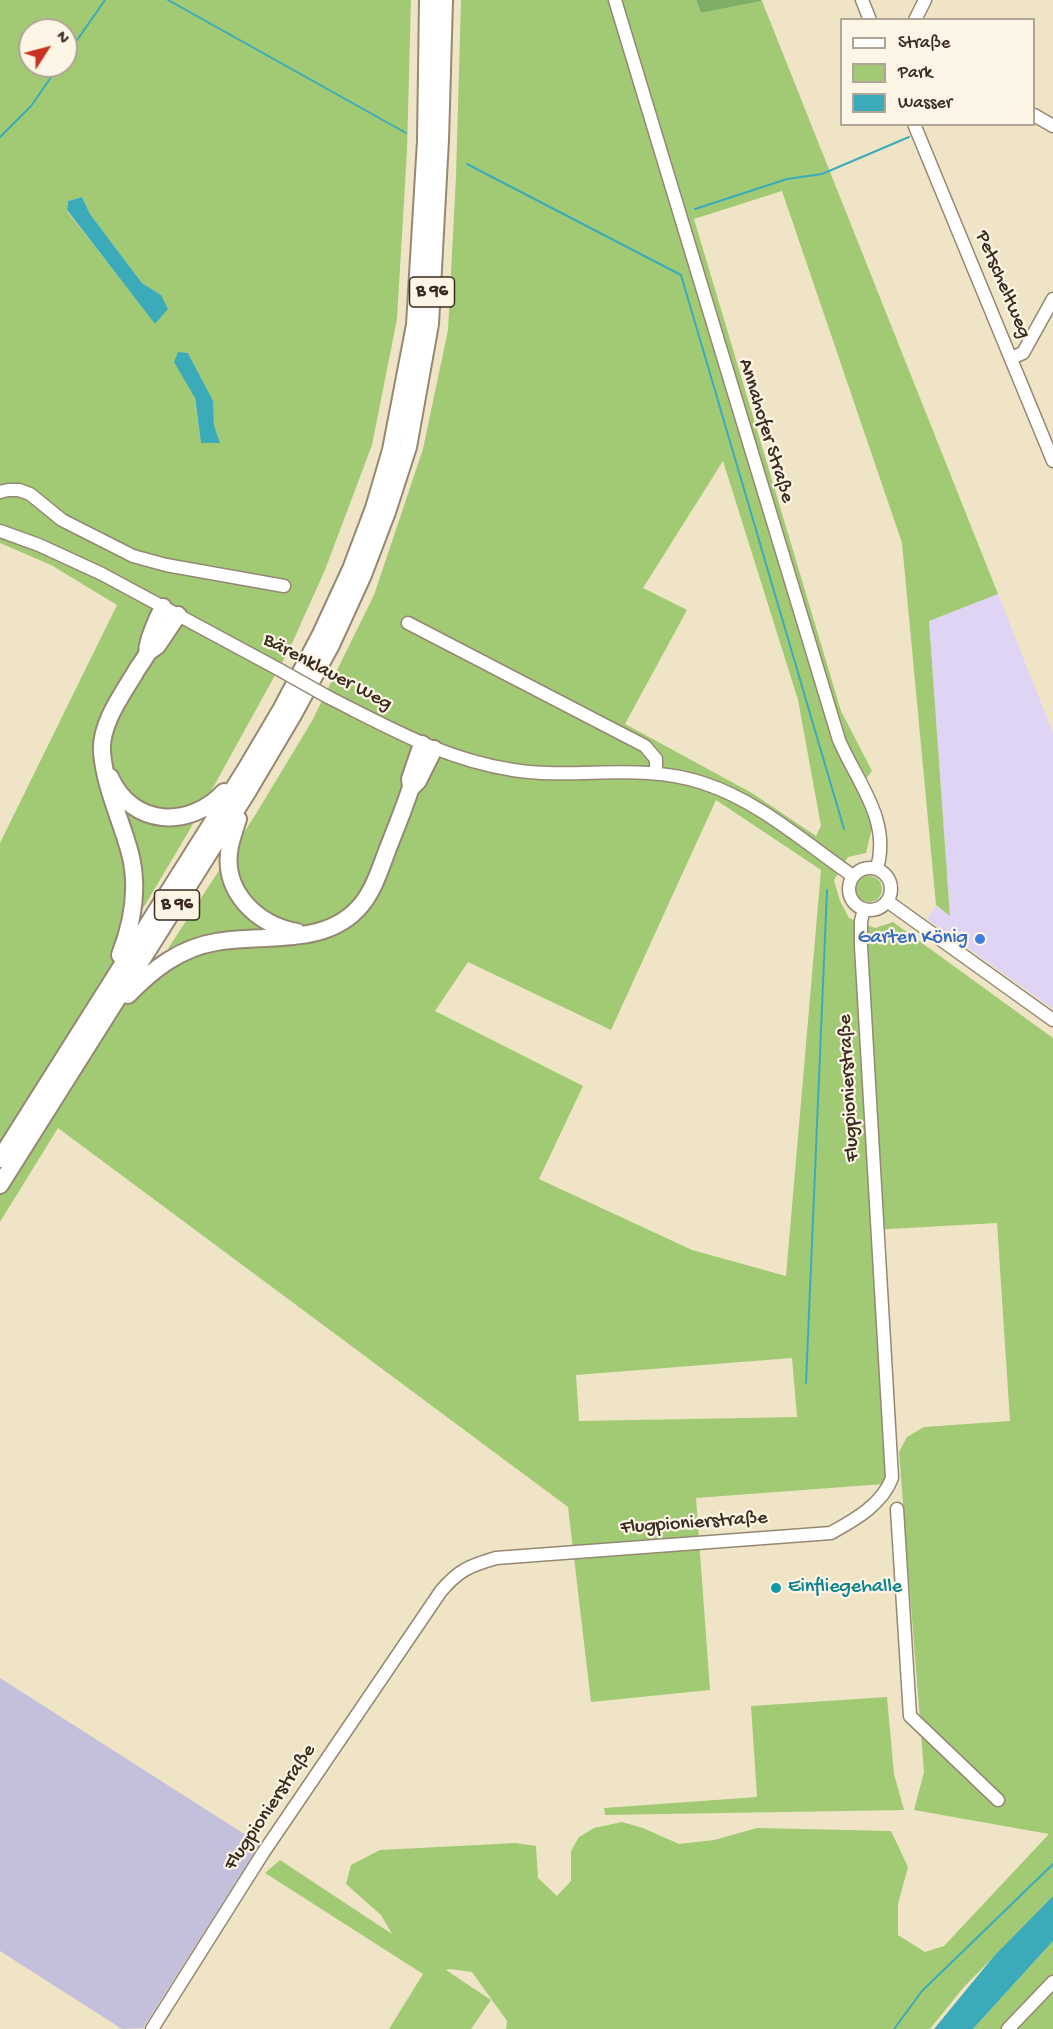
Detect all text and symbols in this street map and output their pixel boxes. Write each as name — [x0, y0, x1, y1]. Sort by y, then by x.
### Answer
north arrow — [18, 18, 78, 78]
legend — [840, 18, 1035, 126]
text: N — [51, 28, 72, 48]
text: Straße — [898, 33, 950, 54]
text: Park — [898, 63, 932, 84]
text: Wasser — [898, 93, 952, 114]
street label: Petscheltweg — [969, 228, 1035, 342]
road number: B 96 — [410, 277, 454, 307]
street label: Annahofer Straße — [732, 356, 798, 506]
street label: Bärenklauer Weg — [258, 629, 396, 717]
road number: B 96 — [154, 890, 200, 920]
place label: Garten König — [858, 927, 968, 951]
marker: Garten König — [973, 932, 987, 946]
street label: Flugpionierstraße — [834, 1014, 866, 1162]
street label: Flugpionierstraße — [620, 1507, 768, 1541]
place label: Einfliegehalle — [788, 1576, 902, 1600]
marker: Einfliegehalle — [769, 1581, 783, 1595]
street label: Flugpionierstraße — [220, 1740, 322, 1876]

